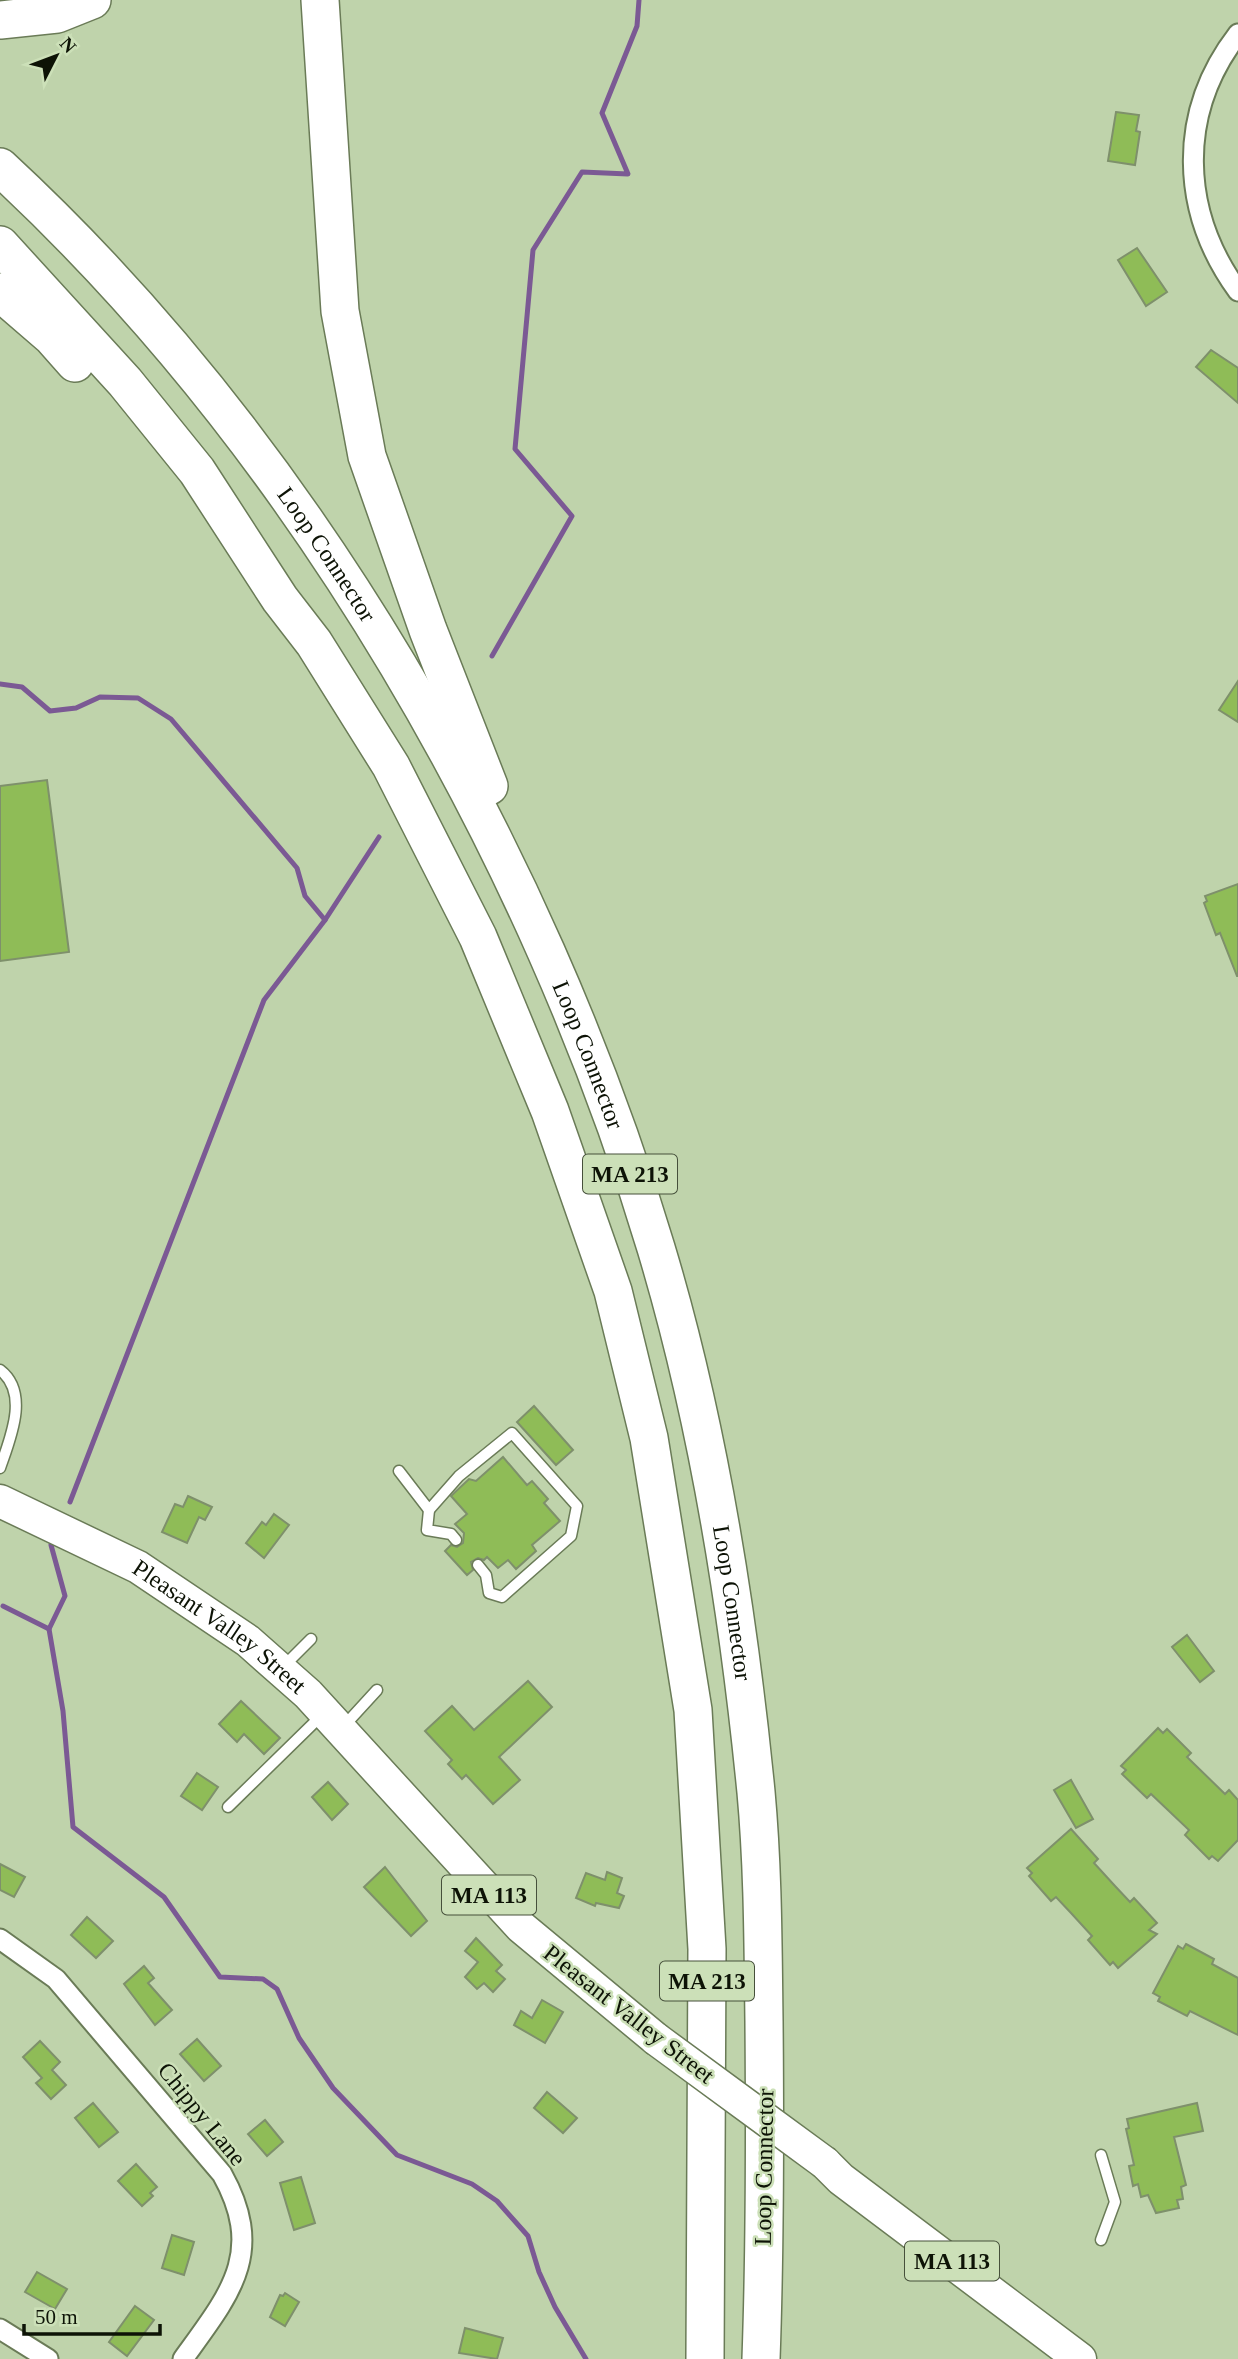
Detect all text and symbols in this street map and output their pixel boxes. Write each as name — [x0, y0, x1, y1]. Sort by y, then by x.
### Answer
north arrow — [21, 21, 91, 91]
text: N — [56, 33, 81, 57]
street label: Loop Connector — [272, 482, 381, 627]
street label: Loop Connector — [547, 977, 629, 1132]
road number: MA 213 — [583, 1154, 677, 1194]
street label: Loop Connector — [708, 1523, 756, 1682]
street label: Pleasant Valley Street — [128, 1554, 312, 1699]
road number: MA 113 — [442, 1876, 536, 1914]
street label: Pleasant Valley Street — [539, 1939, 720, 2089]
road number: MA 213 — [660, 1962, 754, 2000]
street label: Chippy Lane — [153, 2057, 251, 2171]
street label: Loop Connector — [750, 2088, 778, 2246]
road number: MA 113 — [905, 2242, 999, 2280]
scale bar — [24, 2292, 161, 2336]
text: 50 m — [35, 2305, 78, 2329]

